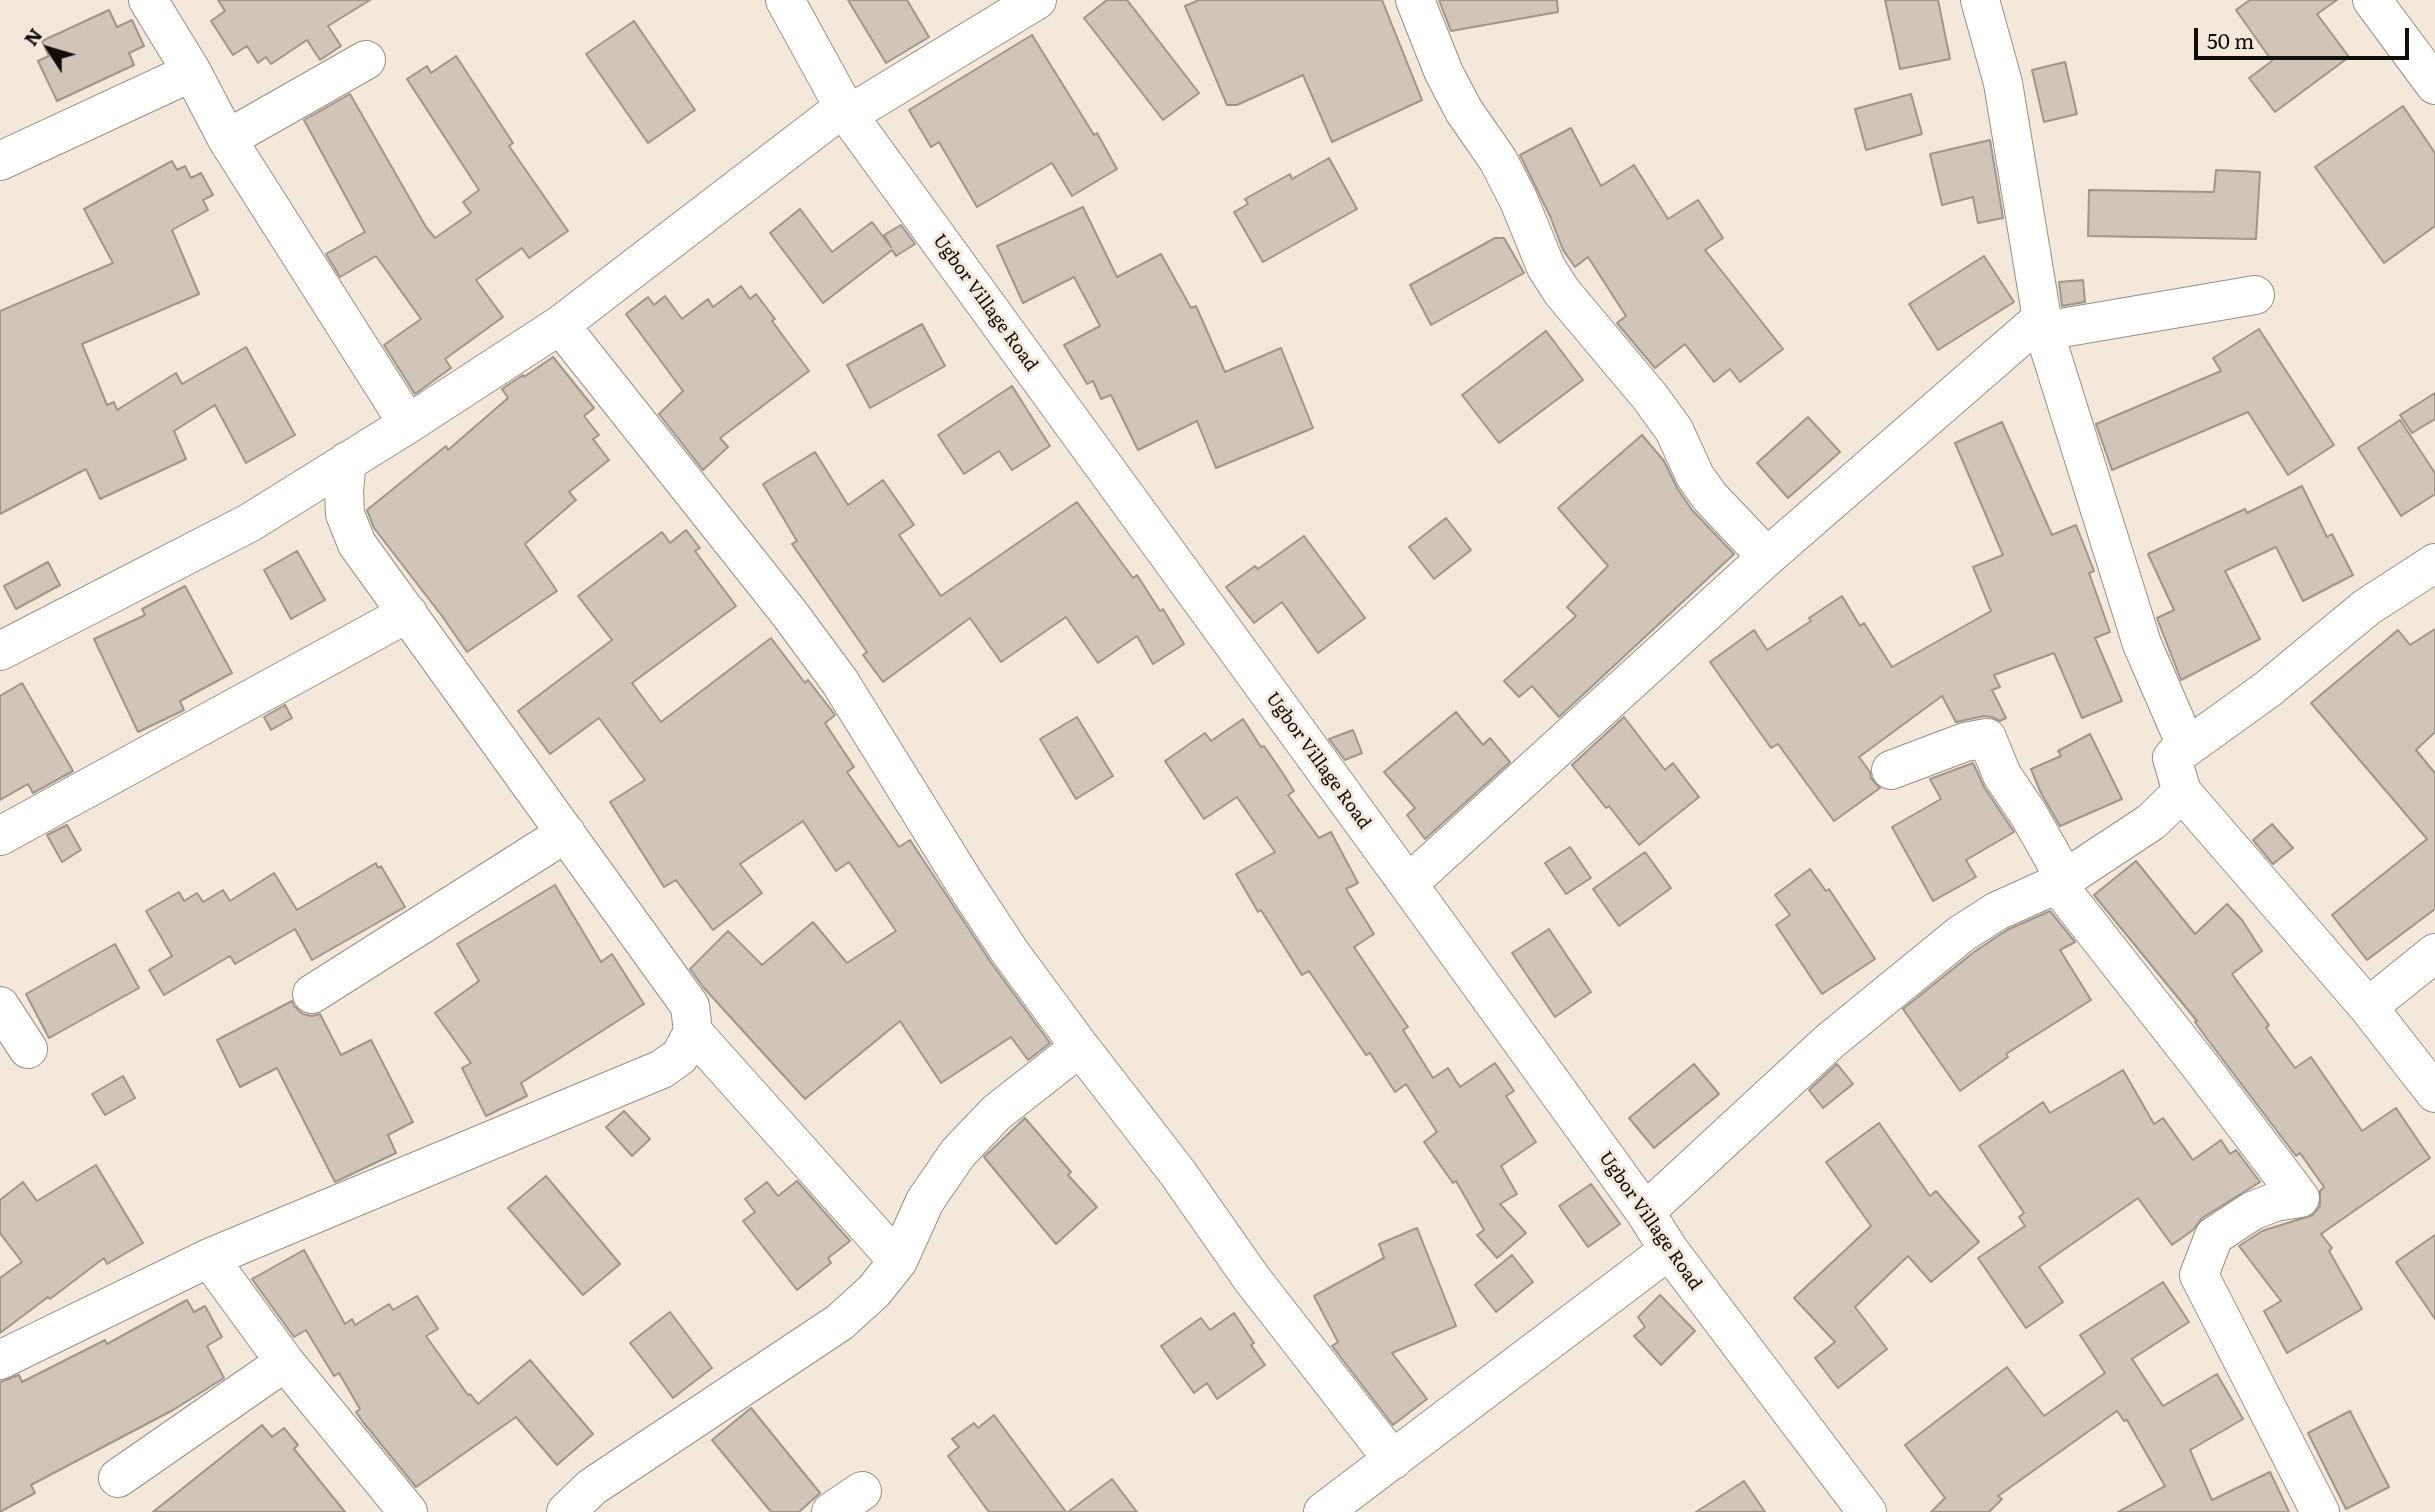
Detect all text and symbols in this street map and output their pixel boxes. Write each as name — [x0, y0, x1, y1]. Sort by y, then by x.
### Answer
north arrow — [14, 14, 84, 84]
scale bar — [2197, 14, 2412, 58]
text: N — [16, 22, 48, 51]
text: 50 m — [2207, 24, 2254, 55]
street label: Ugbor Village Road — [928, 230, 1042, 376]
street label: Ugbor Village Road — [1261, 688, 1375, 834]
street label: Ugbor Village Road — [1594, 1148, 1706, 1294]

